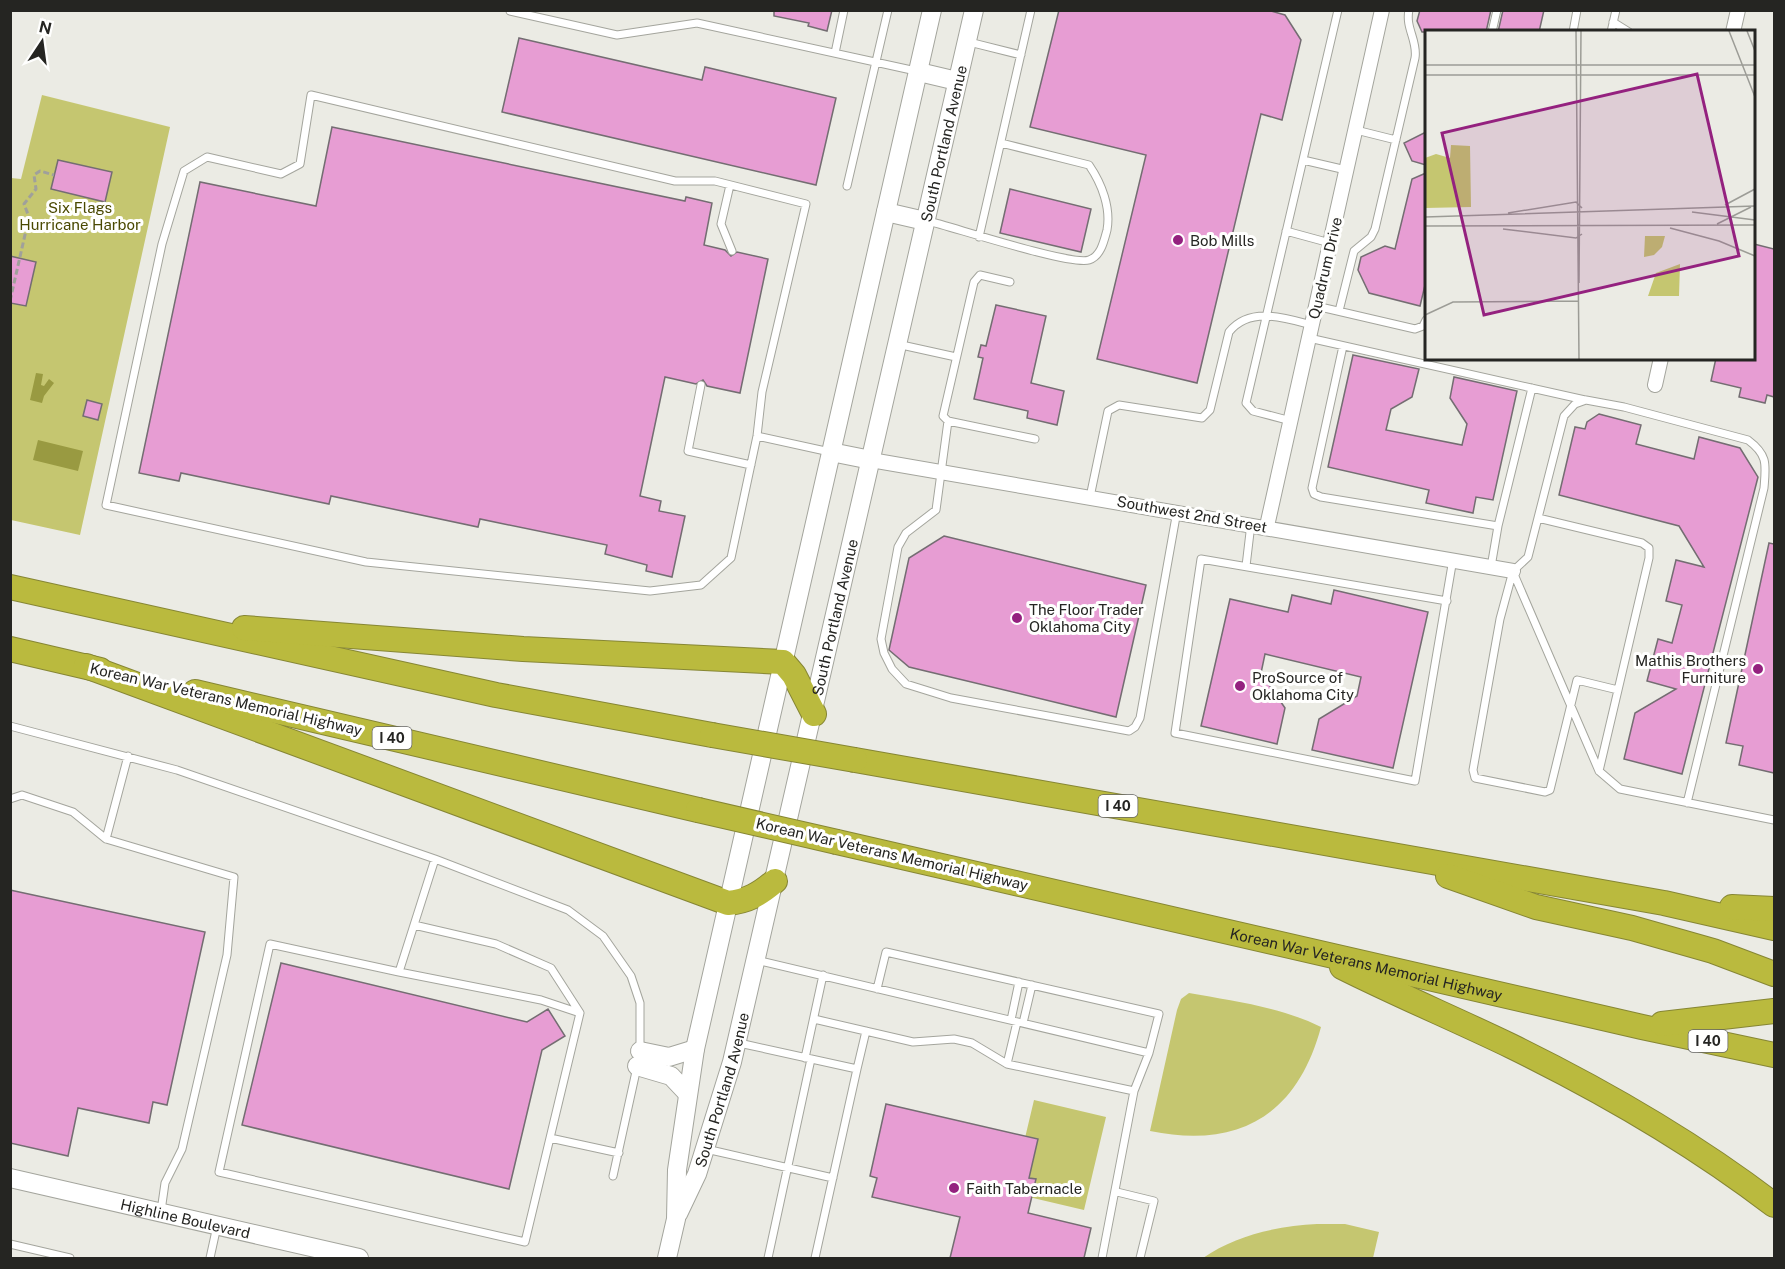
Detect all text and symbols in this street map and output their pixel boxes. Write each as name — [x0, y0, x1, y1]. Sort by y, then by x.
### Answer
north arrow — [12, 12, 72, 72]
text: N — [37, 17, 53, 39]
inset map — [1425, 30, 1755, 360]
street label: South Portland Avenue — [917, 64, 970, 224]
park label: Six Flags Hurricane Harbor — [19, 199, 141, 233]
street label: Quadrum Drive — [1305, 215, 1345, 321]
place label: Bob Mills — [1190, 232, 1254, 249]
marker: Bob Mills — [1171, 233, 1185, 247]
street label: Southwest 2nd Street — [1116, 492, 1269, 536]
street label: South Portland Avenue — [808, 537, 861, 697]
place label: The Floor Trader Oklahoma City — [1029, 601, 1144, 635]
marker: The Floor Trader Oklahoma City — [1010, 611, 1024, 625]
place label: Mathis Brothers Furniture — [1635, 652, 1746, 686]
street label: Korean War Veterans Memorial Highway — [88, 659, 364, 739]
marker: Mathis Brothers Furniture — [1751, 662, 1765, 676]
place label: ProSource of Oklahoma City — [1252, 669, 1354, 703]
marker: ProSource of Oklahoma City — [1233, 679, 1247, 693]
road number: I 40 — [372, 727, 412, 749]
road number: I 40 — [1098, 795, 1138, 817]
street label: Korean War Veterans Memorial Highway — [754, 814, 1030, 894]
street label: Korean War Veterans Memorial Highway — [1228, 924, 1504, 1003]
street label: South Portland Avenue — [691, 1011, 752, 1169]
road number: I 40 — [1688, 1030, 1728, 1052]
place label: Faith Tabernacle — [966, 1180, 1082, 1197]
marker: Faith Tabernacle — [947, 1181, 961, 1195]
street label: Highline Boulevard — [119, 1195, 252, 1241]

